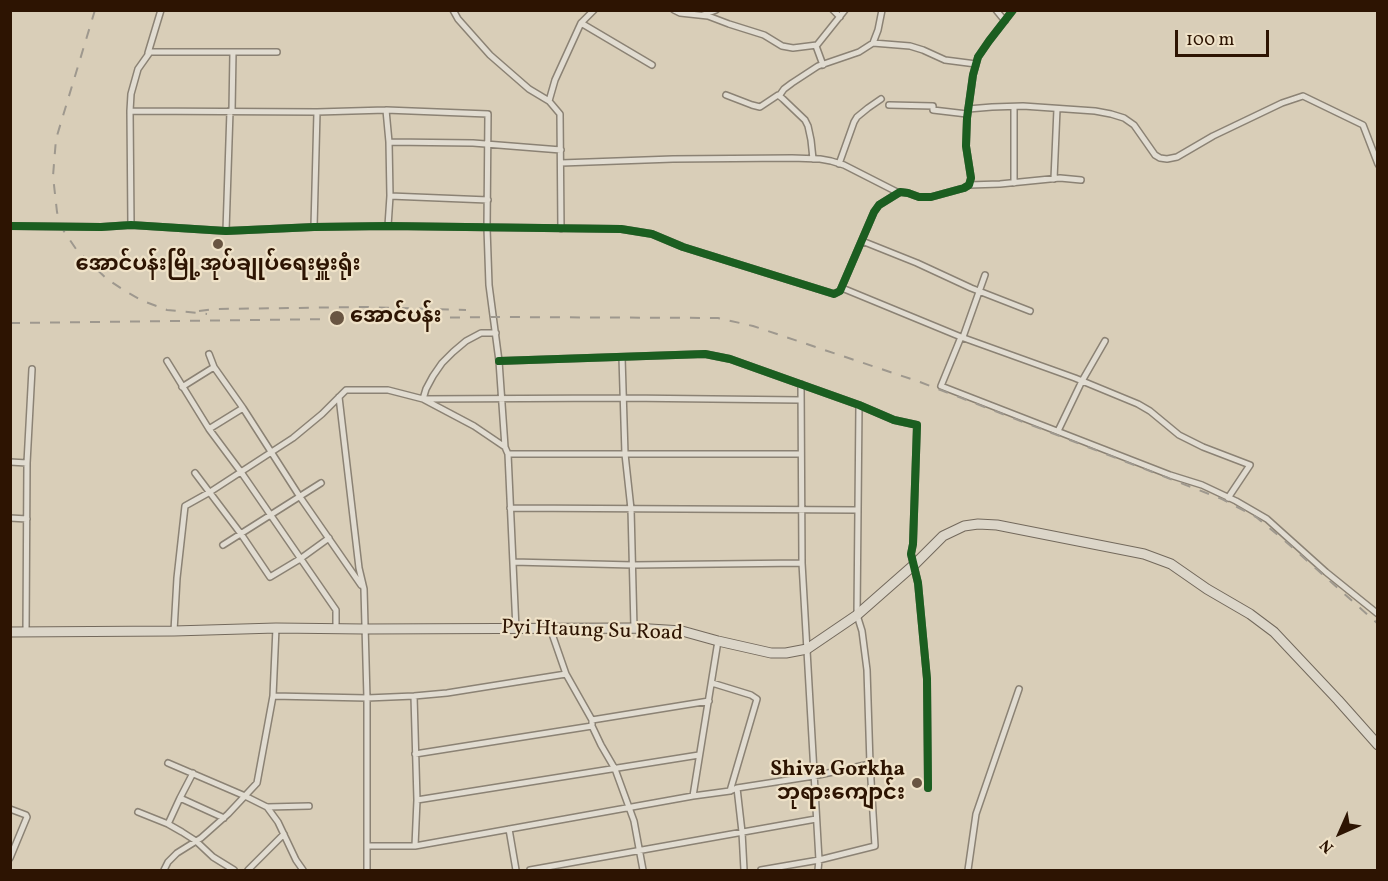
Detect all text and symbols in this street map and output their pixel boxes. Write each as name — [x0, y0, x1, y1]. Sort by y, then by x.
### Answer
scale bar — [1178, 18, 1272, 56]
text: 100 m — [1186, 28, 1235, 53]
marker: အောင်ပန်းမြို့အုပ်ချုပ်ရေးမှူးရုံး — [211, 237, 225, 251]
place label: အောင်ပန်းမြို့အုပ်ချုပ်ရေးမှူးရုံး — [75, 253, 361, 279]
place label: အောင်ပန်း — [350, 305, 441, 331]
marker: အောင်ပန်း — [328, 309, 346, 327]
street label: Pyi Htaung Su Road — [501, 616, 683, 648]
place label: Shiva Gorkha ဘုရားကျောင်း — [770, 758, 905, 808]
marker: Shiva Gorkha ဘုရားကျောင်း — [910, 776, 924, 790]
north arrow — [1310, 803, 1370, 863]
text: N — [1315, 834, 1339, 858]

